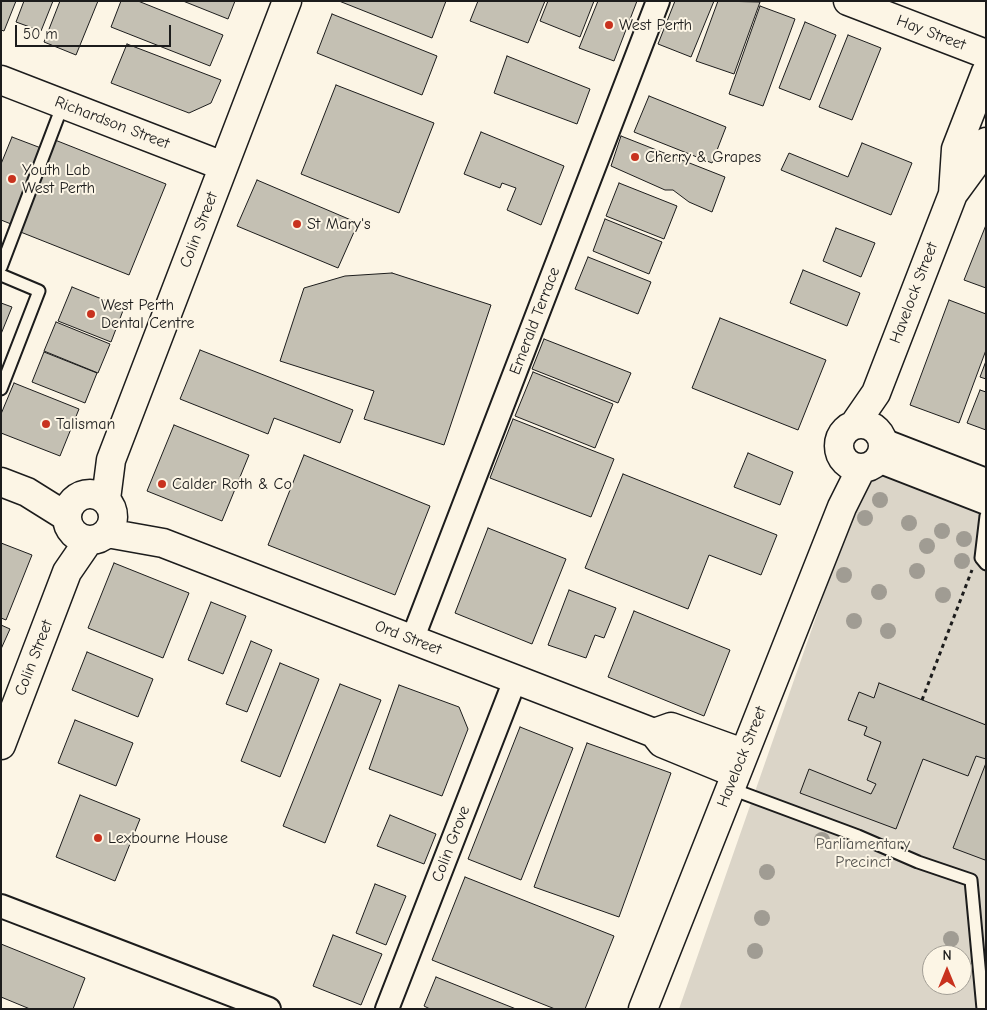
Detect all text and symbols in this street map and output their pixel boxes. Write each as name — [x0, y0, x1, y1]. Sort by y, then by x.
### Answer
street label: Hay Street — [894, 11, 968, 55]
scale bar — [18, 15, 174, 47]
place label: West Perth — [619, 15, 692, 35]
marker: West Perth — [603, 19, 615, 31]
text: 50 m — [23, 25, 58, 43]
street label: Richardson Street — [52, 92, 172, 154]
place label: Cherry & Grapes — [645, 147, 761, 167]
marker: Cherry & Grapes — [629, 151, 641, 163]
place label: Youth Lab West Perth — [22, 160, 95, 198]
marker: Youth Lab West Perth — [6, 173, 18, 185]
street label: Colin Street — [176, 189, 222, 271]
place label: St Mary's — [307, 214, 371, 234]
marker: St Mary's — [291, 218, 303, 230]
street label: Havelock Street — [886, 240, 942, 346]
street label: Emerald Terrace — [506, 264, 564, 378]
place label: West Perth Dental Centre — [101, 295, 194, 333]
marker: West Perth Dental Centre — [85, 308, 97, 320]
place label: Talisman — [56, 414, 115, 434]
marker: Talisman — [40, 418, 52, 430]
place label: Calder Roth & Co — [172, 474, 292, 494]
marker: Calder Roth & Co — [156, 478, 168, 490]
street label: Ord Street — [372, 616, 444, 660]
street label: Colin Street — [11, 617, 57, 699]
street label: Havelock Street — [713, 704, 771, 810]
street label: Colin Grove — [428, 803, 474, 885]
place label: Lexbourne House — [108, 828, 228, 848]
marker: Lexbourne House — [92, 832, 104, 844]
park label: Parliamentary Precinct — [816, 834, 910, 872]
north arrow — [922, 945, 972, 995]
text: N — [942, 947, 952, 964]

